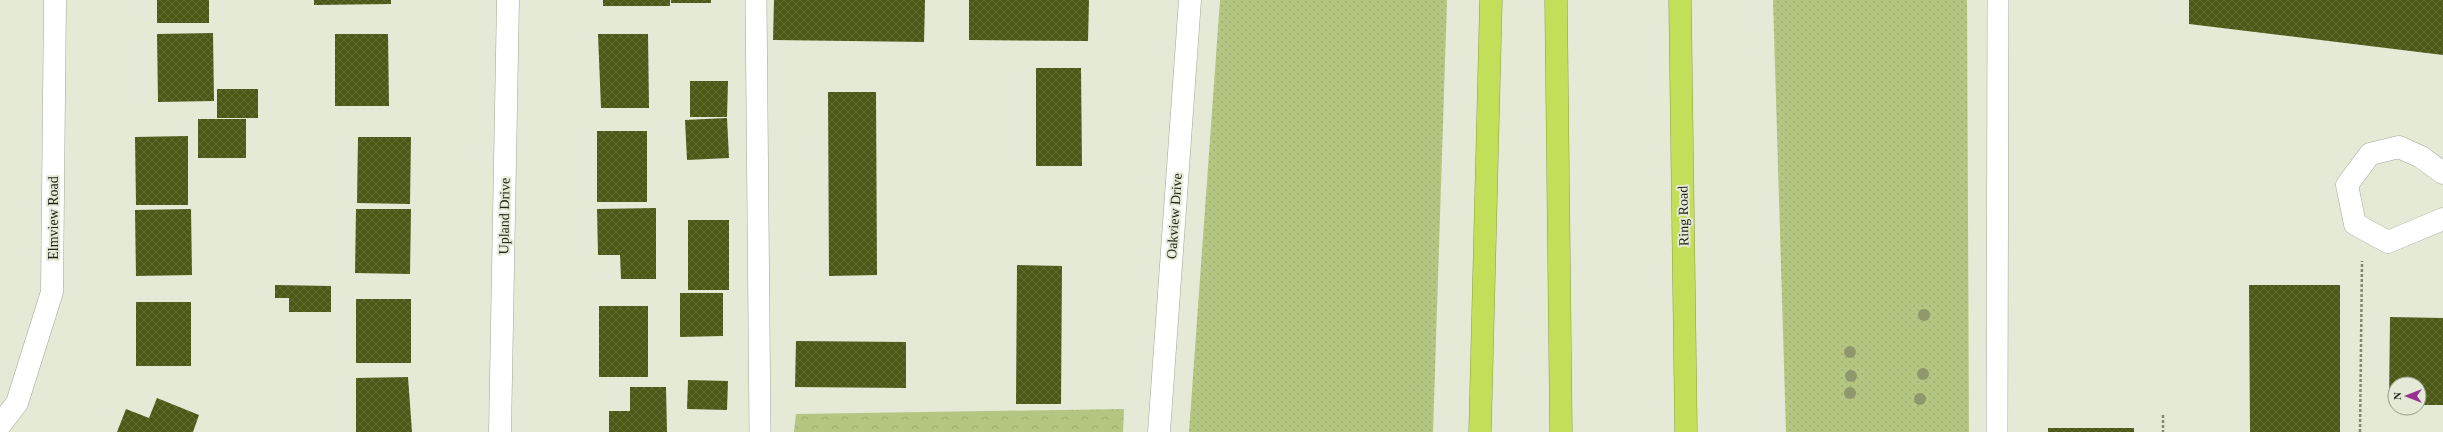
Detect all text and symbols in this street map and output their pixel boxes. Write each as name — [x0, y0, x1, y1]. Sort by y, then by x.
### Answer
street label: Oakview Drive — [1164, 173, 1185, 259]
street label: Elmview Road — [46, 176, 61, 260]
street label: Upland Drive — [496, 178, 513, 254]
street label: Ring Road — [1675, 186, 1692, 246]
north arrow — [2387, 376, 2427, 416]
text: N — [2391, 392, 2403, 400]

